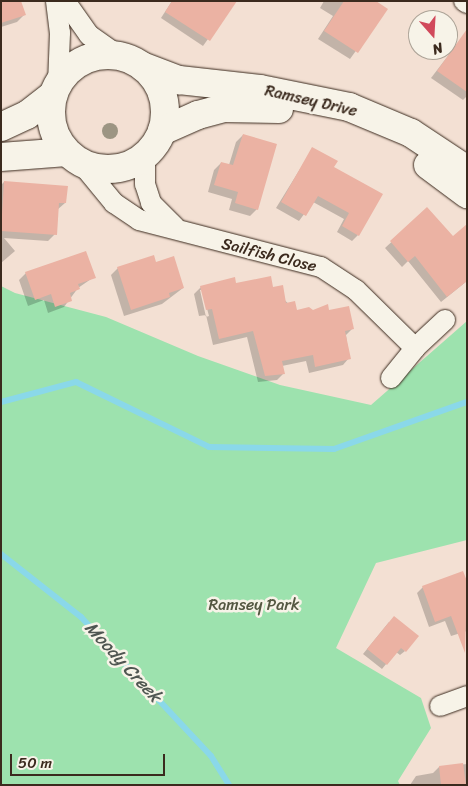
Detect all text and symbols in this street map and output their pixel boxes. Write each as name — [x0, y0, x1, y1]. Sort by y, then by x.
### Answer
north arrow — [408, 10, 458, 60]
text: N — [429, 35, 446, 62]
street label: Ramsey Drive — [263, 81, 359, 121]
street label: Sailfish Close — [220, 234, 318, 276]
park label: Ramsey Park — [209, 595, 299, 615]
water label: Moody Creek — [80, 617, 166, 707]
scale bar — [12, 744, 168, 776]
text: 50 m — [18, 750, 52, 776]

